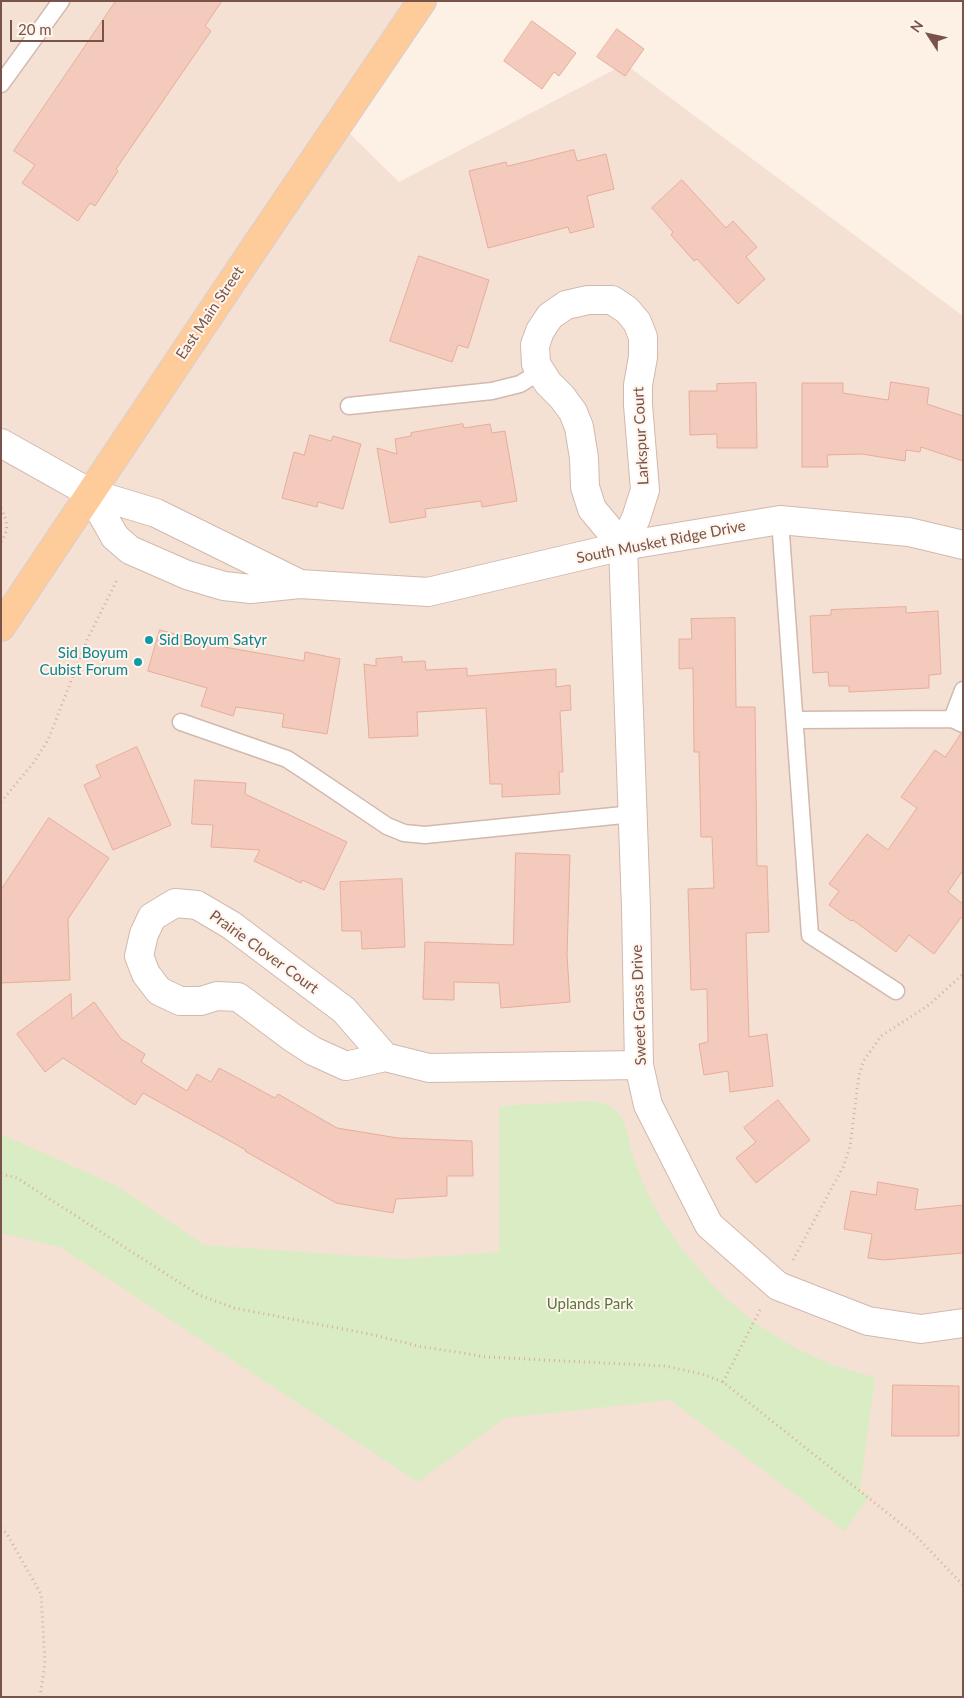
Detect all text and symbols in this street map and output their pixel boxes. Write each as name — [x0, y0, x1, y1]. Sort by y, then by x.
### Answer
scale bar — [12, 10, 106, 42]
north arrow — [904, 10, 954, 60]
text: N — [906, 17, 926, 35]
text: 20 m — [18, 20, 52, 38]
street label: East Main Street — [172, 263, 248, 363]
street label: Larkspur Court — [629, 386, 653, 486]
street label: South Musket Ridge Drive — [575, 517, 747, 567]
place label: Sid Boyum Satyr — [159, 631, 267, 649]
marker: Sid Boyum Satyr — [143, 634, 155, 646]
place label: Sid Boyum Cubist Forum — [40, 644, 128, 679]
marker: Sid Boyum Cubist Forum — [132, 656, 144, 668]
street label: Prairie Clover Court — [206, 906, 322, 998]
street label: Sweet Grass Drive — [628, 944, 650, 1066]
park label: Uplands Park — [547, 1295, 633, 1313]

